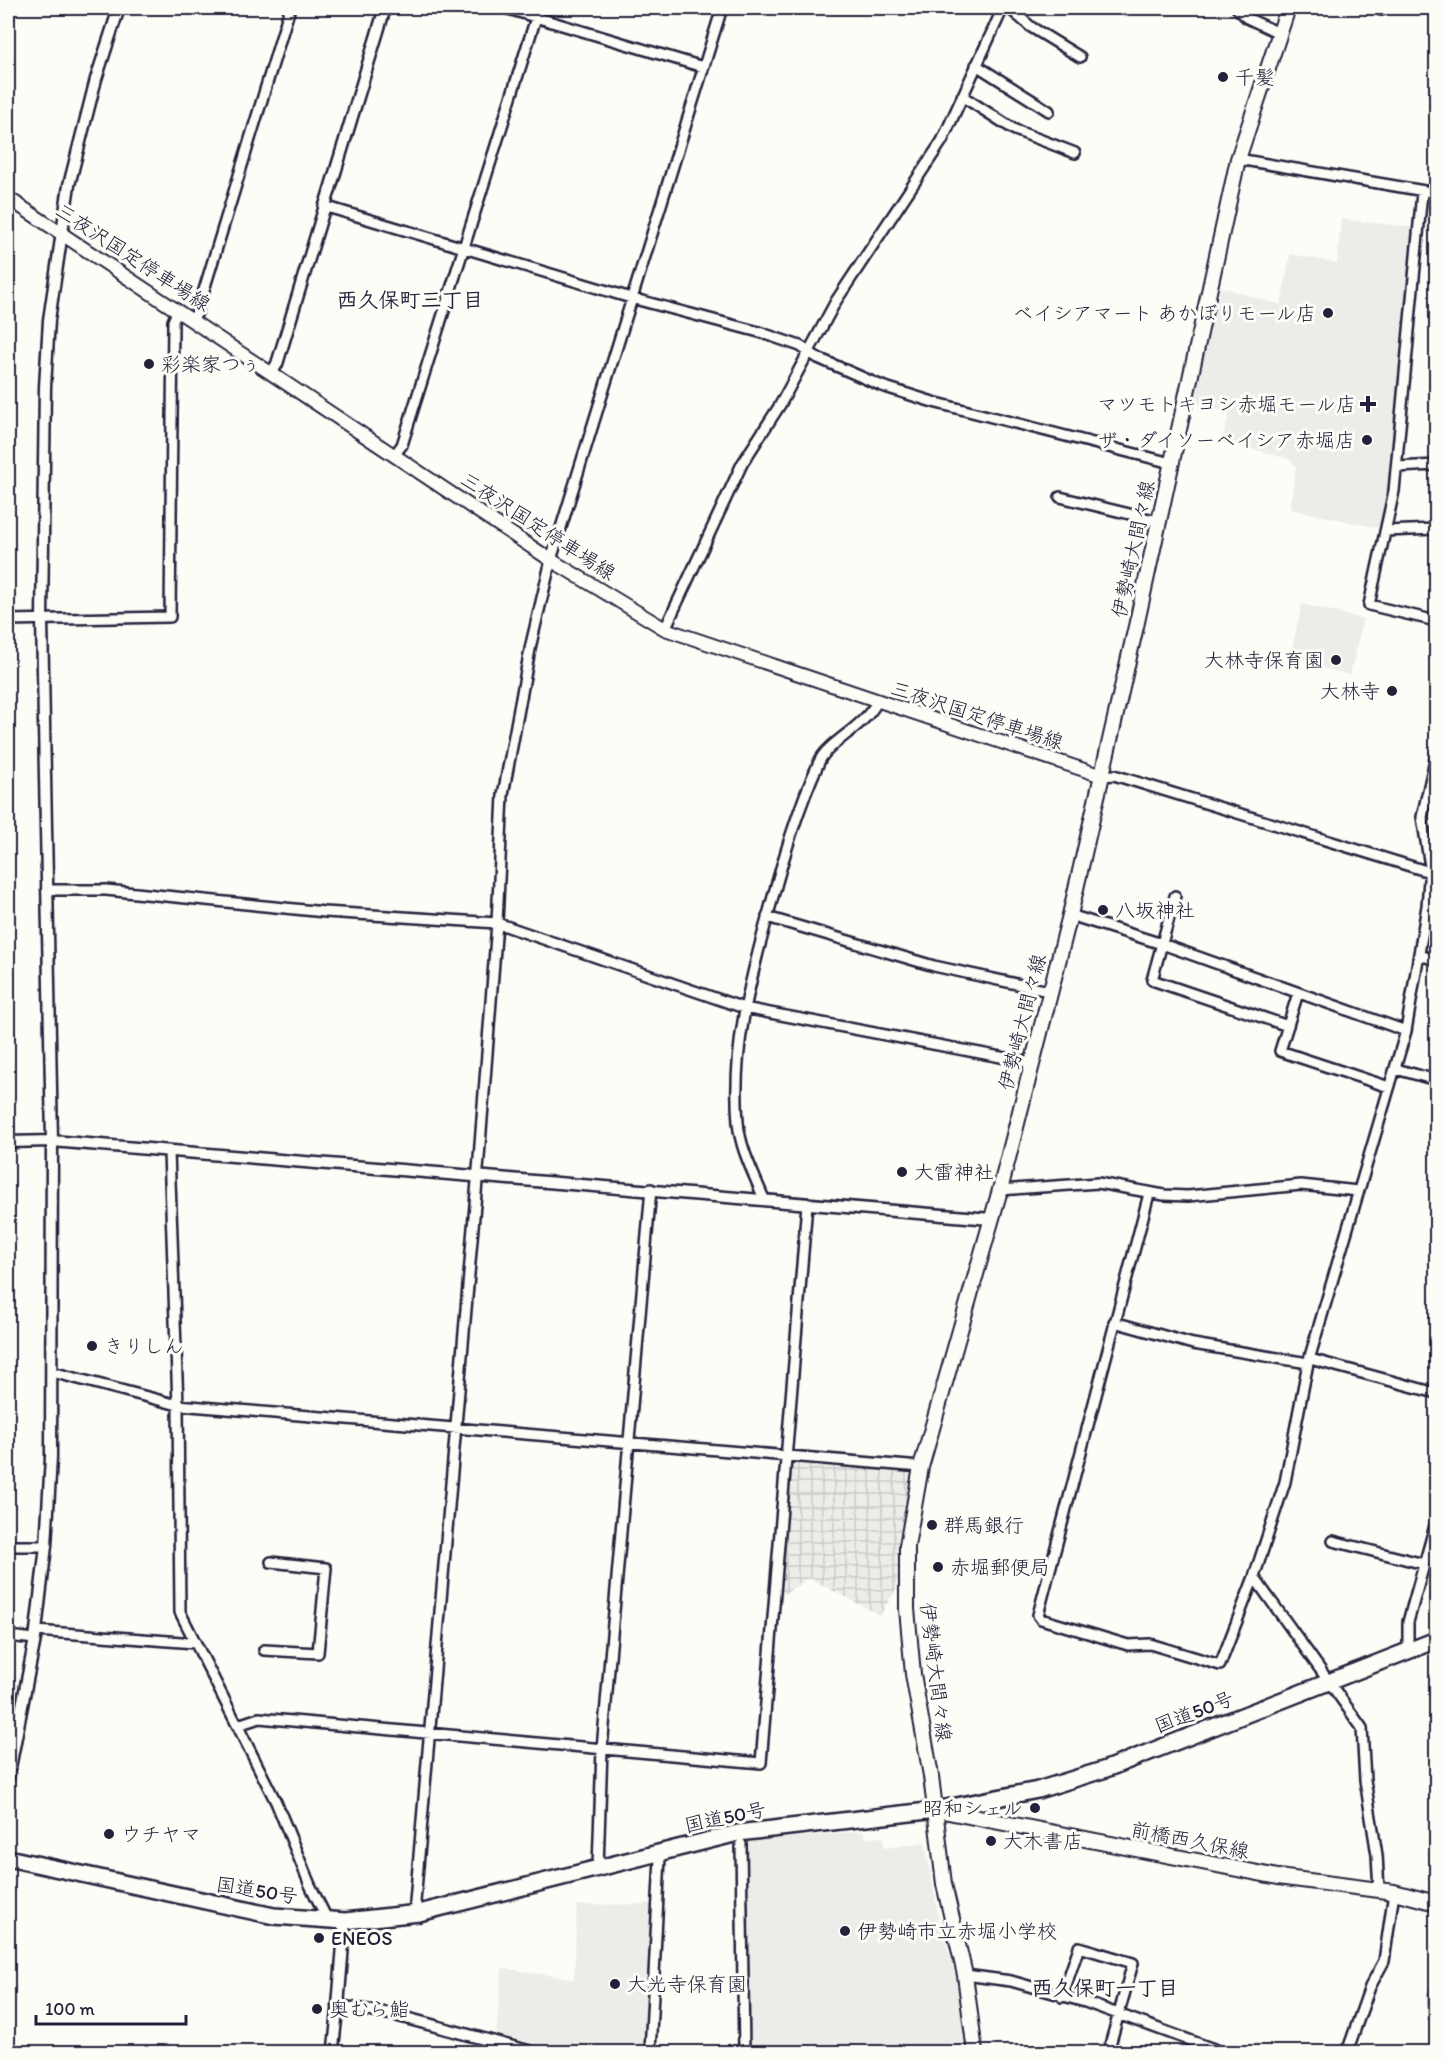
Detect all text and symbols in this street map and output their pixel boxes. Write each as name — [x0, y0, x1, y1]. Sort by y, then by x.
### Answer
place label: 千髪 — [1235, 65, 1275, 89]
marker: 千髪 — [1216, 70, 1230, 84]
street label: 三夜沢国定停車場線 — [51, 198, 215, 316]
district label: 西久保町三丁目 — [337, 287, 484, 312]
place label: ベイシアマート あかぼりモール店 — [1013, 301, 1316, 325]
marker: ベイシアマート あかぼりモール店 — [1321, 306, 1335, 320]
place label: 彩楽家つぅ — [161, 352, 261, 376]
marker: 彩楽家つぅ — [142, 357, 156, 371]
place label: マツモトキヨシ赤堀モール店 — [1097, 392, 1356, 416]
marker: マツモトキヨシ赤堀モール店 — [1361, 397, 1375, 411]
place label: ザ・ダイソーベイシア赤堀店 — [1097, 428, 1355, 452]
marker: ザ・ダイソーベイシア赤堀店 — [1360, 433, 1374, 447]
street label: 三夜沢国定停車場線 — [456, 467, 620, 585]
street label: 伊勢崎大間々線 — [1107, 478, 1159, 620]
place label: 大林寺保育園 — [1204, 648, 1324, 672]
marker: 大林寺保育園 — [1329, 653, 1343, 667]
street label: 三夜沢国定停車場線 — [888, 676, 1066, 754]
place label: 大林寺 — [1320, 679, 1380, 703]
marker: 大林寺 — [1385, 684, 1399, 698]
place label: 八坂神社 — [1115, 898, 1195, 922]
marker: 八坂神社 — [1096, 903, 1110, 917]
street label: 伊勢崎大間々線 — [993, 951, 1051, 1093]
place label: 大雷神社 — [914, 1160, 994, 1184]
marker: 大雷神社 — [895, 1165, 909, 1179]
place label: きりしん — [104, 1334, 184, 1358]
marker: きりしん — [85, 1339, 99, 1353]
place label: 群馬銀行 — [944, 1513, 1024, 1537]
marker: 群馬銀行 — [925, 1518, 939, 1532]
place label: 赤堀郵便局 — [950, 1555, 1050, 1579]
marker: 赤堀郵便局 — [931, 1560, 945, 1574]
street label: 伊勢崎大間々線 — [916, 1601, 956, 1743]
street label: 国道50号 — [1151, 1686, 1237, 1738]
place label: 昭和シェル — [923, 1796, 1023, 1820]
street label: 国道50号 — [682, 1797, 768, 1837]
marker: 昭和シェル — [1028, 1801, 1042, 1815]
street label: 前橋西久保線 — [1129, 1817, 1251, 1863]
place label: ウチヤマ — [121, 1822, 201, 1846]
marker: ウチヤマ — [102, 1827, 116, 1841]
place label: 大木書店 — [1003, 1829, 1083, 1853]
marker: 大木書店 — [984, 1834, 998, 1848]
street label: 国道50号 — [214, 1872, 300, 1908]
place label: 伊勢崎市立赤堀小学校 — [857, 1919, 1057, 1943]
marker: 伊勢崎市立赤堀小学校 — [838, 1924, 852, 1938]
place label: ENEOS — [331, 1926, 392, 1950]
marker: ENEOS — [312, 1931, 326, 1945]
place label: 大光寺保育園 — [627, 1972, 747, 1996]
district label: 西久保町一丁目 — [1032, 1975, 1179, 2000]
marker: 大光寺保育園 — [608, 1977, 622, 1991]
scale bar — [36, 1988, 186, 2026]
place label: 奥むら鮨 — [329, 1997, 409, 2021]
text: 100 m — [45, 1998, 95, 2020]
marker: 奥むら鮨 — [310, 2002, 324, 2016]

